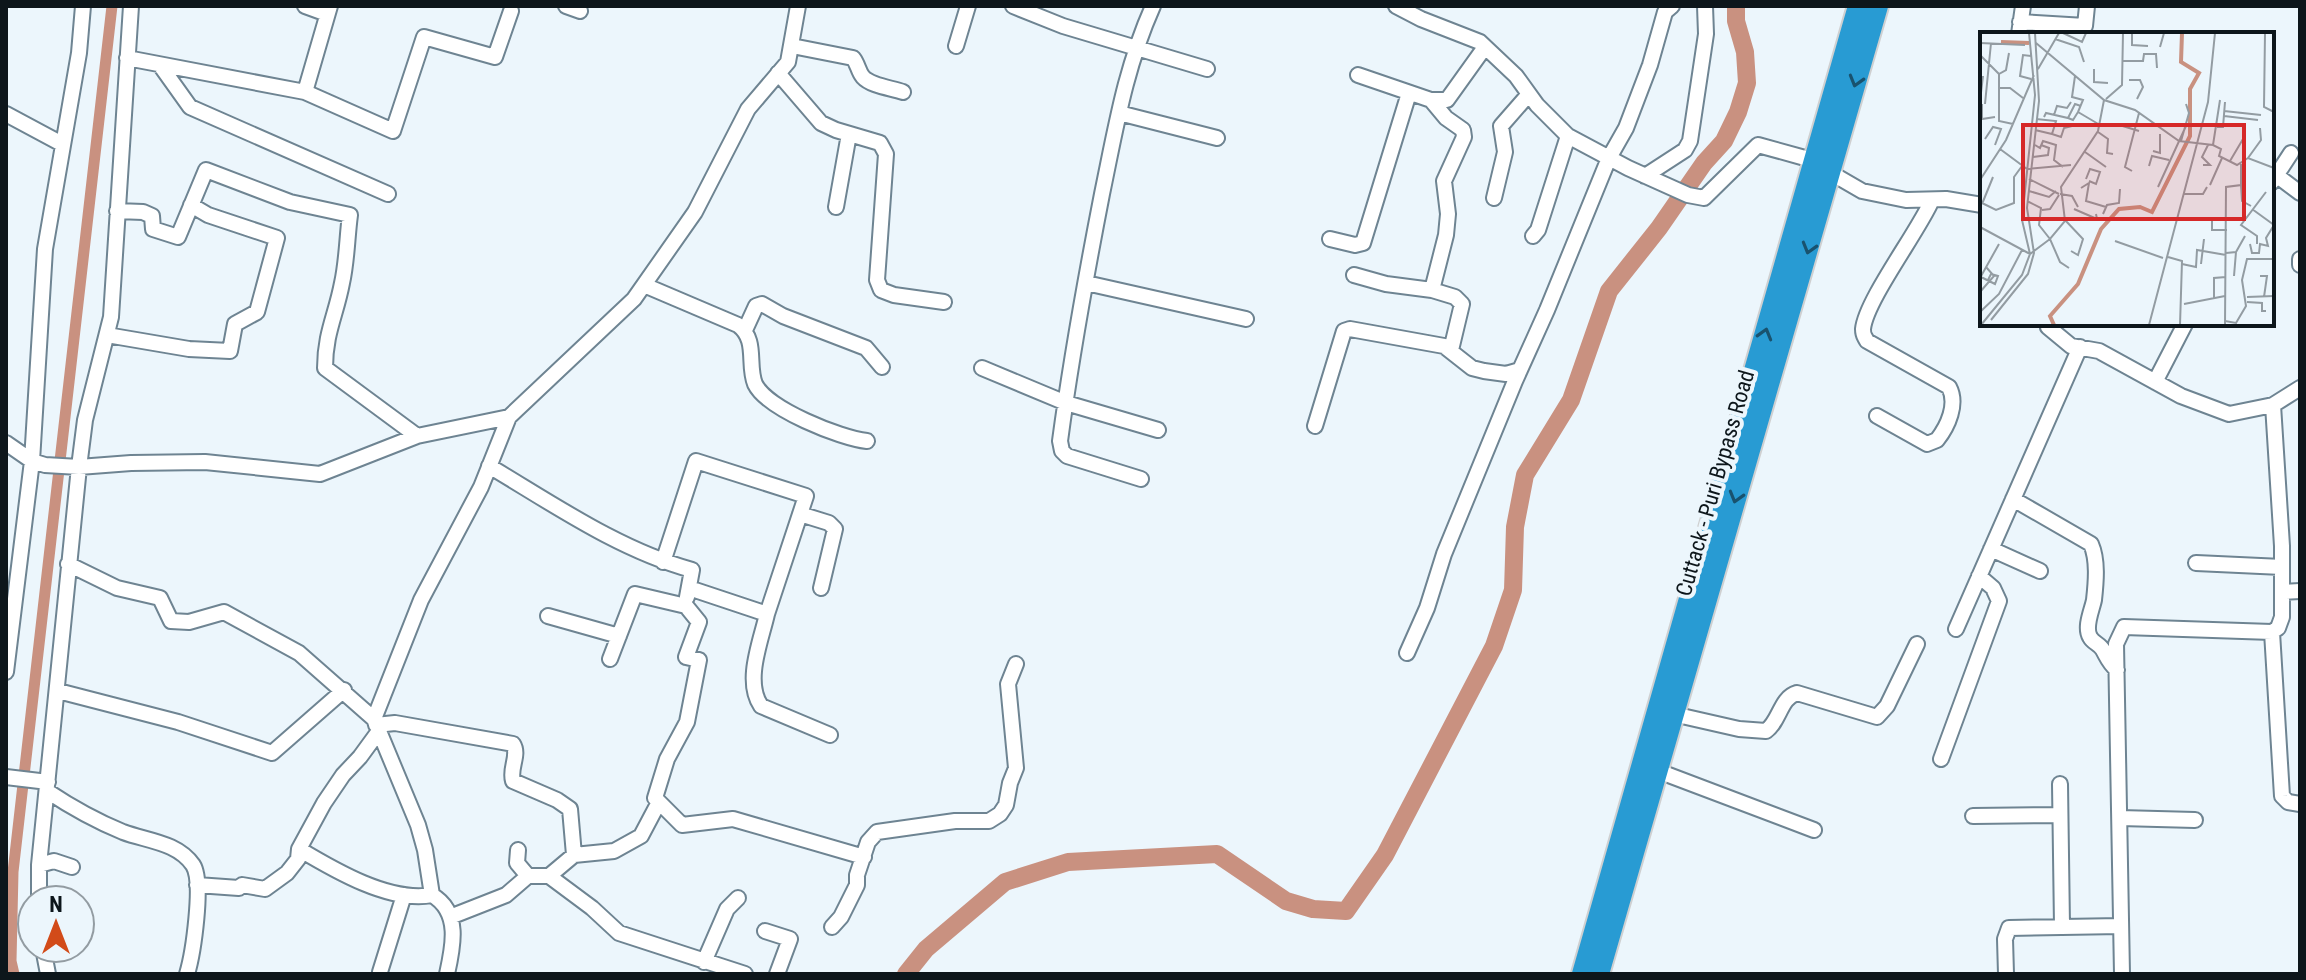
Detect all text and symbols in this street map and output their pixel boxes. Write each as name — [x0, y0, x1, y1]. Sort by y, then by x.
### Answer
inset map — [1980, 32, 2274, 326]
one-way arrow — [1849, 73, 1865, 87]
one-way arrow — [1802, 240, 1819, 254]
one-way arrow — [1756, 327, 1772, 341]
street label: Cuttack - Puri Bypass Road — [1671, 367, 1759, 599]
one-way arrow — [1729, 490, 1745, 503]
north arrow — [16, 884, 96, 964]
text: N — [49, 892, 63, 917]

